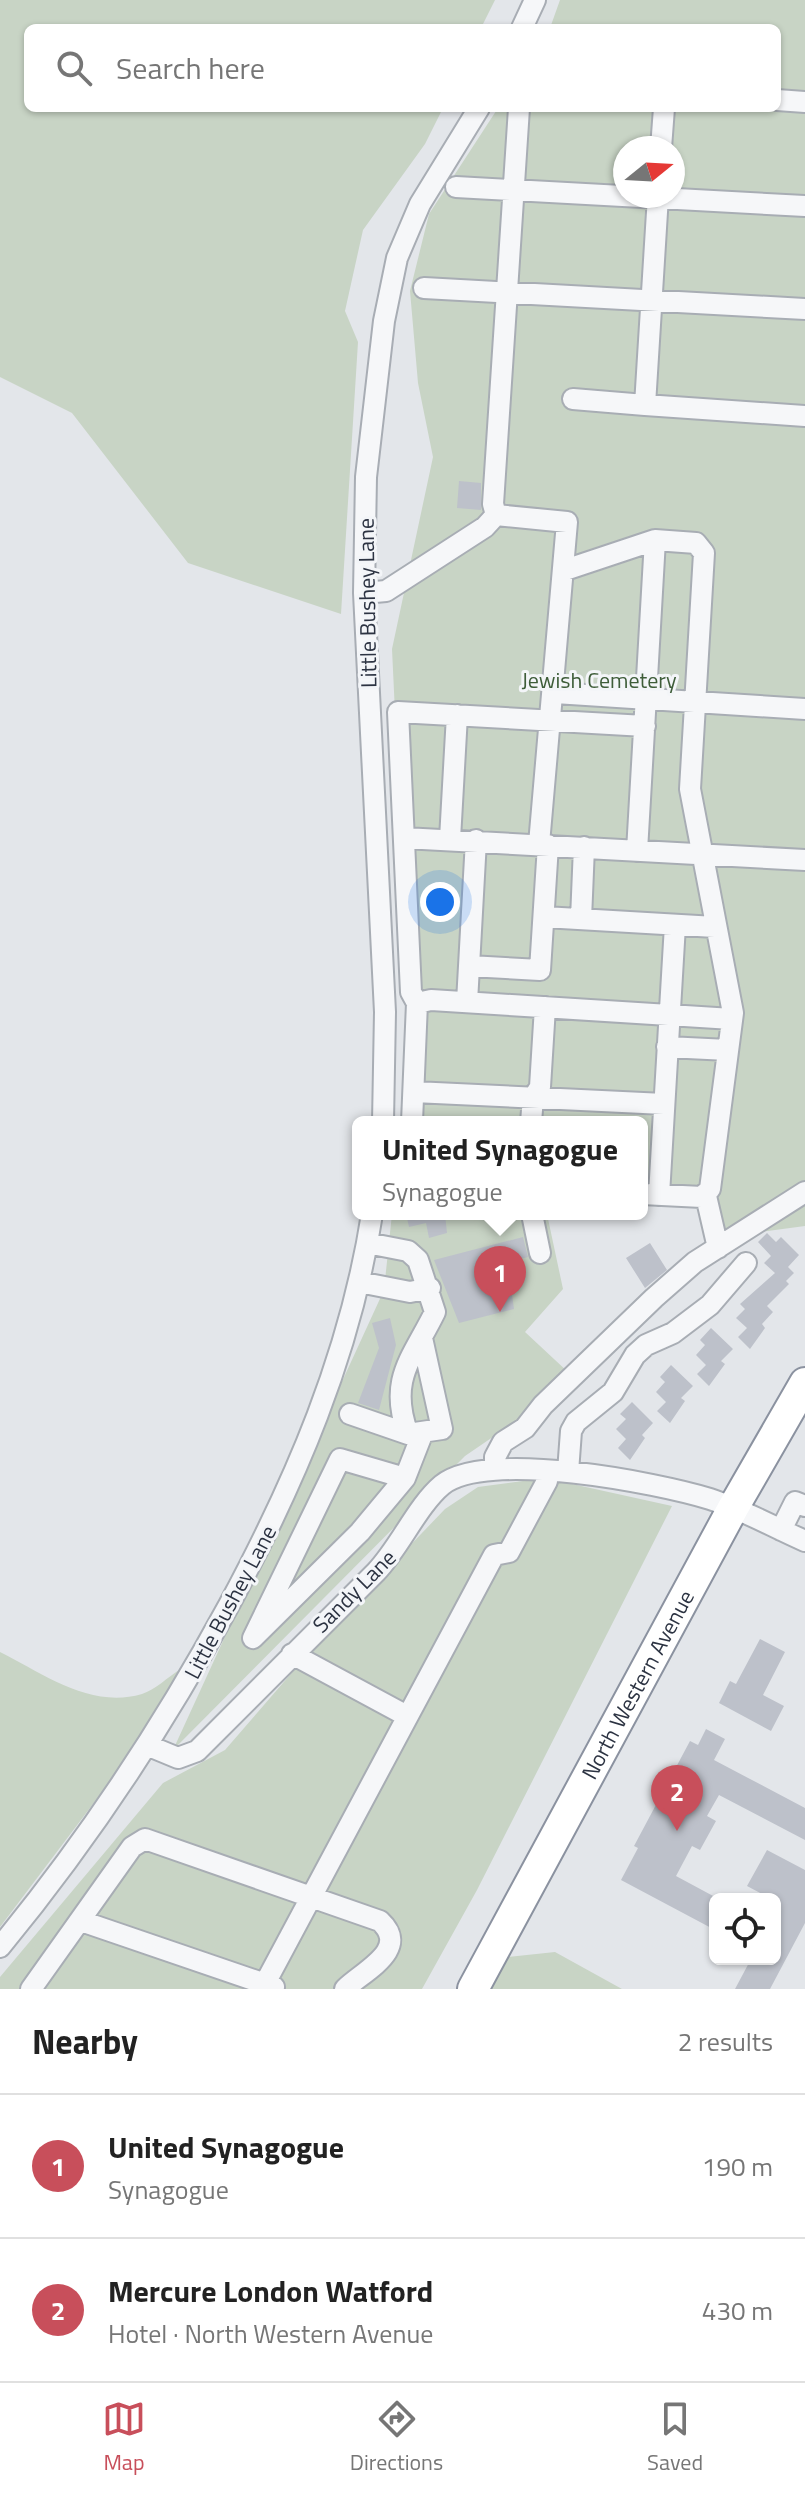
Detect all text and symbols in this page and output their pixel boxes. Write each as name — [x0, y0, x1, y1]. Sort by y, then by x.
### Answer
search box — [24, 24, 781, 112]
text: Search here — [116, 45, 265, 91]
icon: search — [52, 46, 96, 90]
north arrow — [613, 136, 685, 208]
street label: Little Bushey Lane — [349, 518, 385, 688]
park label: Jewish Cemetery — [521, 663, 677, 697]
your location — [420, 882, 460, 922]
popup — [352, 1116, 648, 1220]
text: United Synagogue — [382, 1126, 618, 1172]
text: Synagogue — [382, 1172, 503, 1211]
pin: 1 — [474, 1246, 526, 1312]
street label: Little Bushey Lane — [175, 1519, 285, 1685]
street label: Sandy Lane — [304, 1541, 404, 1641]
street label: North Western Avenue — [572, 1584, 703, 1785]
pin: 2 — [651, 1765, 703, 1831]
map controls — [709, 1893, 781, 1965]
button: locate — [709, 1893, 781, 1965]
text: Nearby — [32, 2015, 138, 2067]
text: 2 results — [678, 2022, 773, 2061]
text: United Synagogue — [108, 2124, 344, 2170]
text: 1 — [51, 2147, 65, 2186]
text: 190 m — [702, 2147, 773, 2186]
text: Synagogue — [108, 2170, 229, 2209]
text: Mercure London Watford — [108, 2268, 433, 2314]
text: 2 — [51, 2291, 65, 2330]
text: 430 m — [702, 2291, 773, 2330]
text: Hotel · North Western Avenue — [108, 2314, 433, 2353]
tab: Map — [102, 2397, 146, 2479]
tab: Directions — [350, 2397, 443, 2479]
tab: Saved — [647, 2397, 703, 2479]

